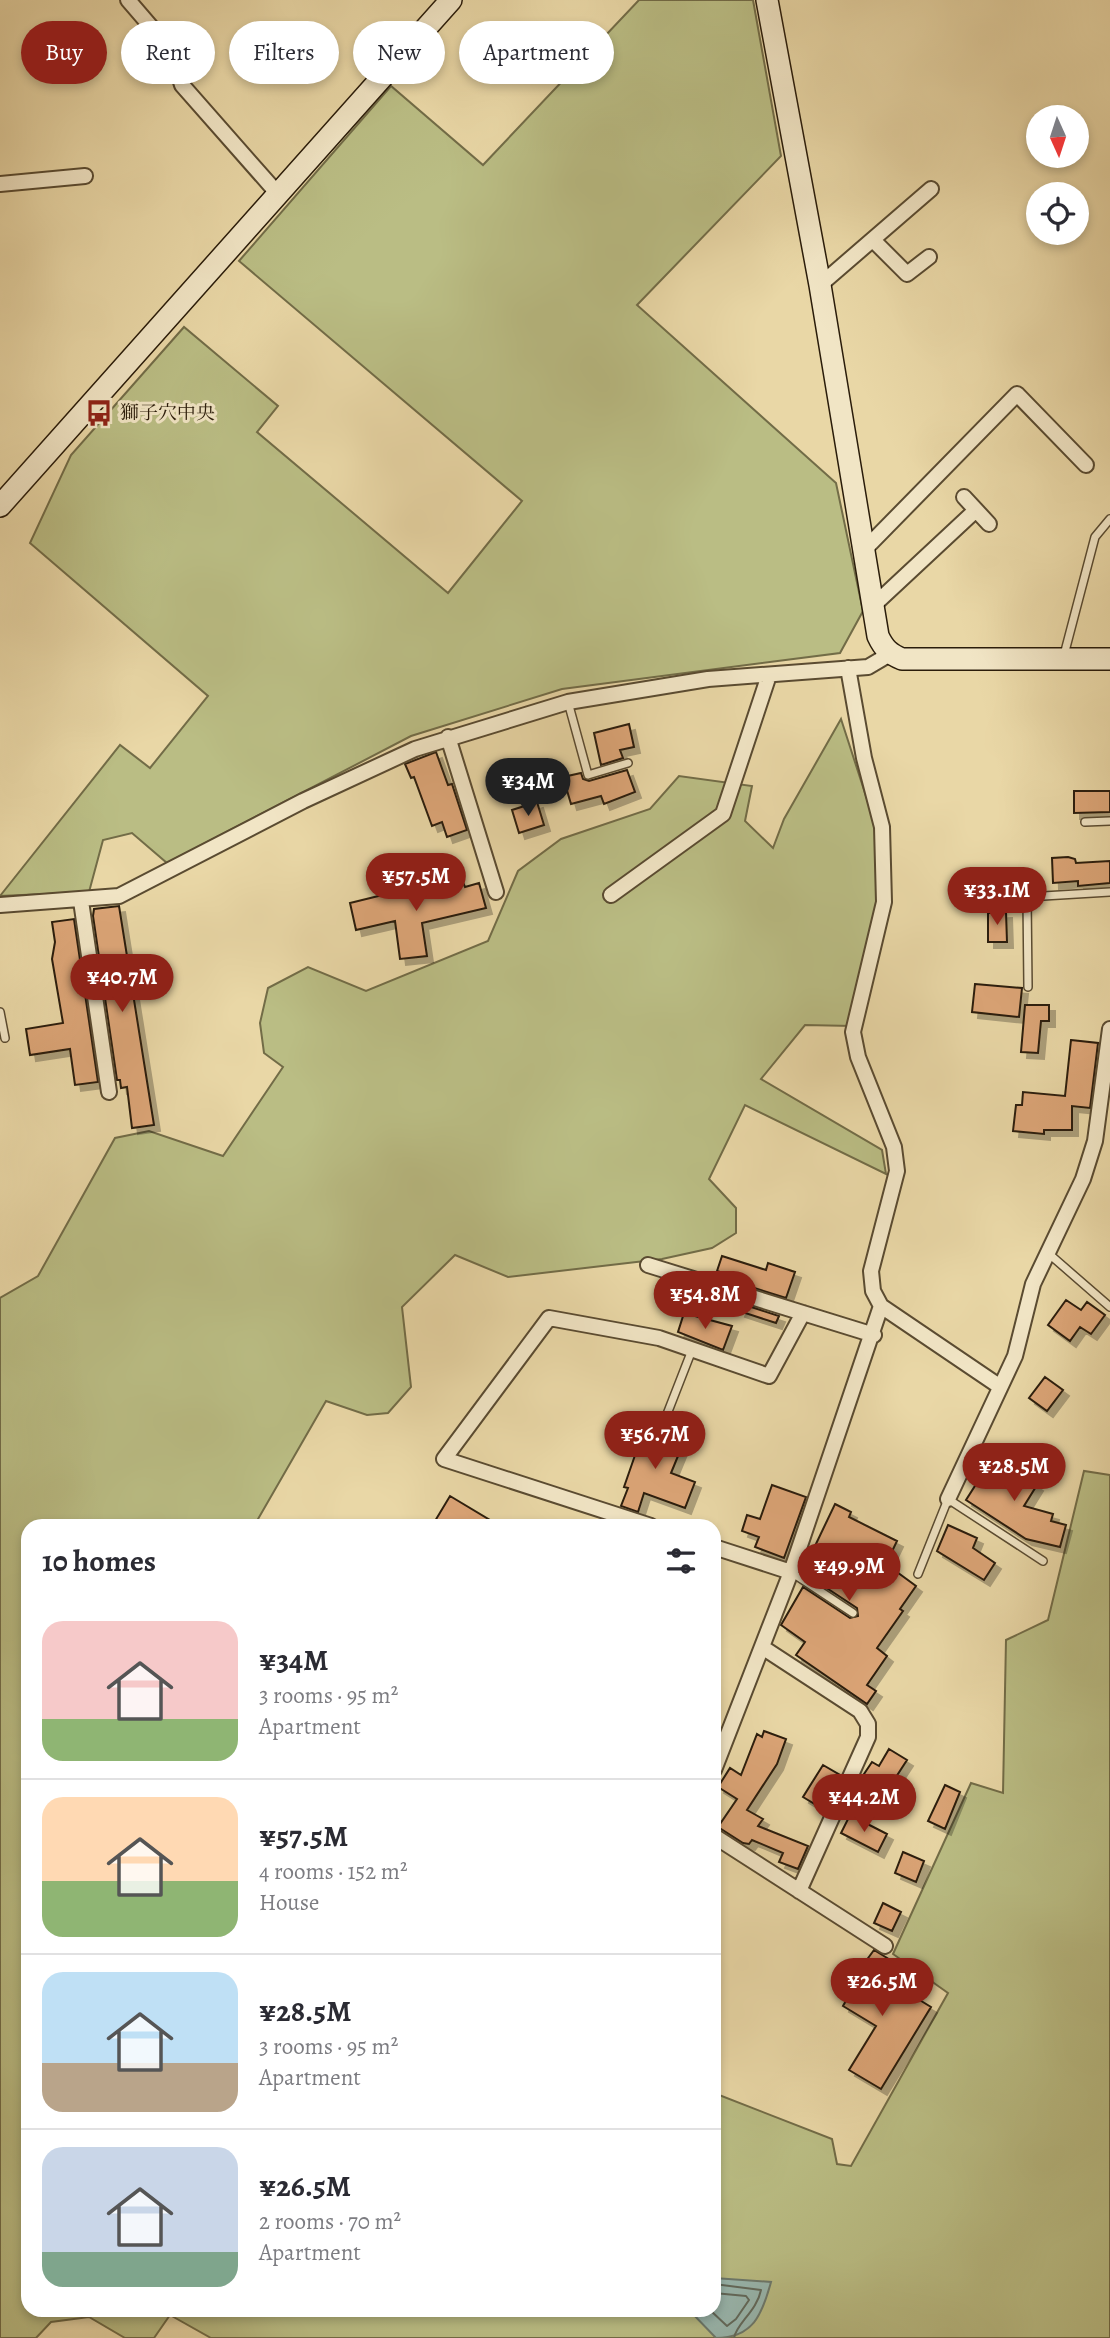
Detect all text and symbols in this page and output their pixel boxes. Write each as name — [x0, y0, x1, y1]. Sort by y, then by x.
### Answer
chip: Buy — [21, 21, 107, 84]
chip: Rent — [121, 21, 215, 84]
chip: Filters — [229, 21, 339, 84]
chip: New — [353, 21, 445, 84]
chip: Apartment — [459, 21, 614, 84]
north arrow — [1026, 105, 1088, 168]
map controls — [1026, 105, 1089, 245]
button: locate — [1026, 182, 1089, 245]
bus stop icon: 獅子穴中央 — [84, 398, 114, 428]
place label: 獅子穴中央 — [120, 400, 215, 426]
pin: ¥34M — [487, 758, 569, 818]
text: ¥34M — [501, 765, 555, 796]
pin: ¥57.5M — [359, 853, 473, 913]
text: ¥57.5M — [382, 860, 450, 891]
pin: ¥33.1M — [940, 867, 1054, 927]
text: ¥33.1M — [964, 874, 1030, 905]
pin: ¥40.7M — [65, 954, 179, 1014]
text: ¥40.7M — [86, 961, 158, 992]
pin: ¥54.8M — [648, 1272, 762, 1331]
text: ¥54.8M — [670, 1278, 740, 1309]
pin: ¥56.7M — [598, 1412, 712, 1471]
text: ¥56.7M — [620, 1418, 690, 1449]
pin: ¥28.5M — [957, 1444, 1071, 1503]
text: ¥28.5M — [979, 1450, 1049, 1481]
text: 10 homes — [42, 1541, 156, 1581]
icon: filters — [662, 1542, 700, 1580]
pin: ¥49.9M — [792, 1544, 906, 1603]
text: ¥49.9M — [814, 1550, 884, 1581]
text: ¥34M — [259, 1640, 328, 1680]
icon: home — [98, 1649, 182, 1733]
text: 3 rooms · 95 m² — [259, 1680, 398, 1711]
text: Apartment — [259, 1711, 361, 1742]
pin: ¥44.2M — [807, 1774, 921, 1834]
text: ¥44.2M — [828, 1781, 900, 1812]
text: ¥57.5M — [259, 1816, 348, 1856]
icon: home — [98, 1825, 182, 1909]
text: 4 rooms · 152 m² — [259, 1856, 407, 1887]
text: House — [259, 1887, 319, 1918]
pin: ¥26.5M — [825, 1958, 939, 2018]
text: ¥26.5M — [847, 1965, 917, 1996]
text: ¥28.5M — [259, 1991, 351, 2031]
icon: home — [98, 2000, 182, 2084]
text: 3 rooms · 95 m² — [259, 2031, 398, 2062]
text: Apartment — [259, 2062, 361, 2093]
text: ¥26.5M — [259, 2166, 351, 2206]
icon: home — [98, 2175, 182, 2259]
text: 2 rooms · 70 m² — [259, 2206, 401, 2237]
text: Apartment — [259, 2237, 361, 2268]

